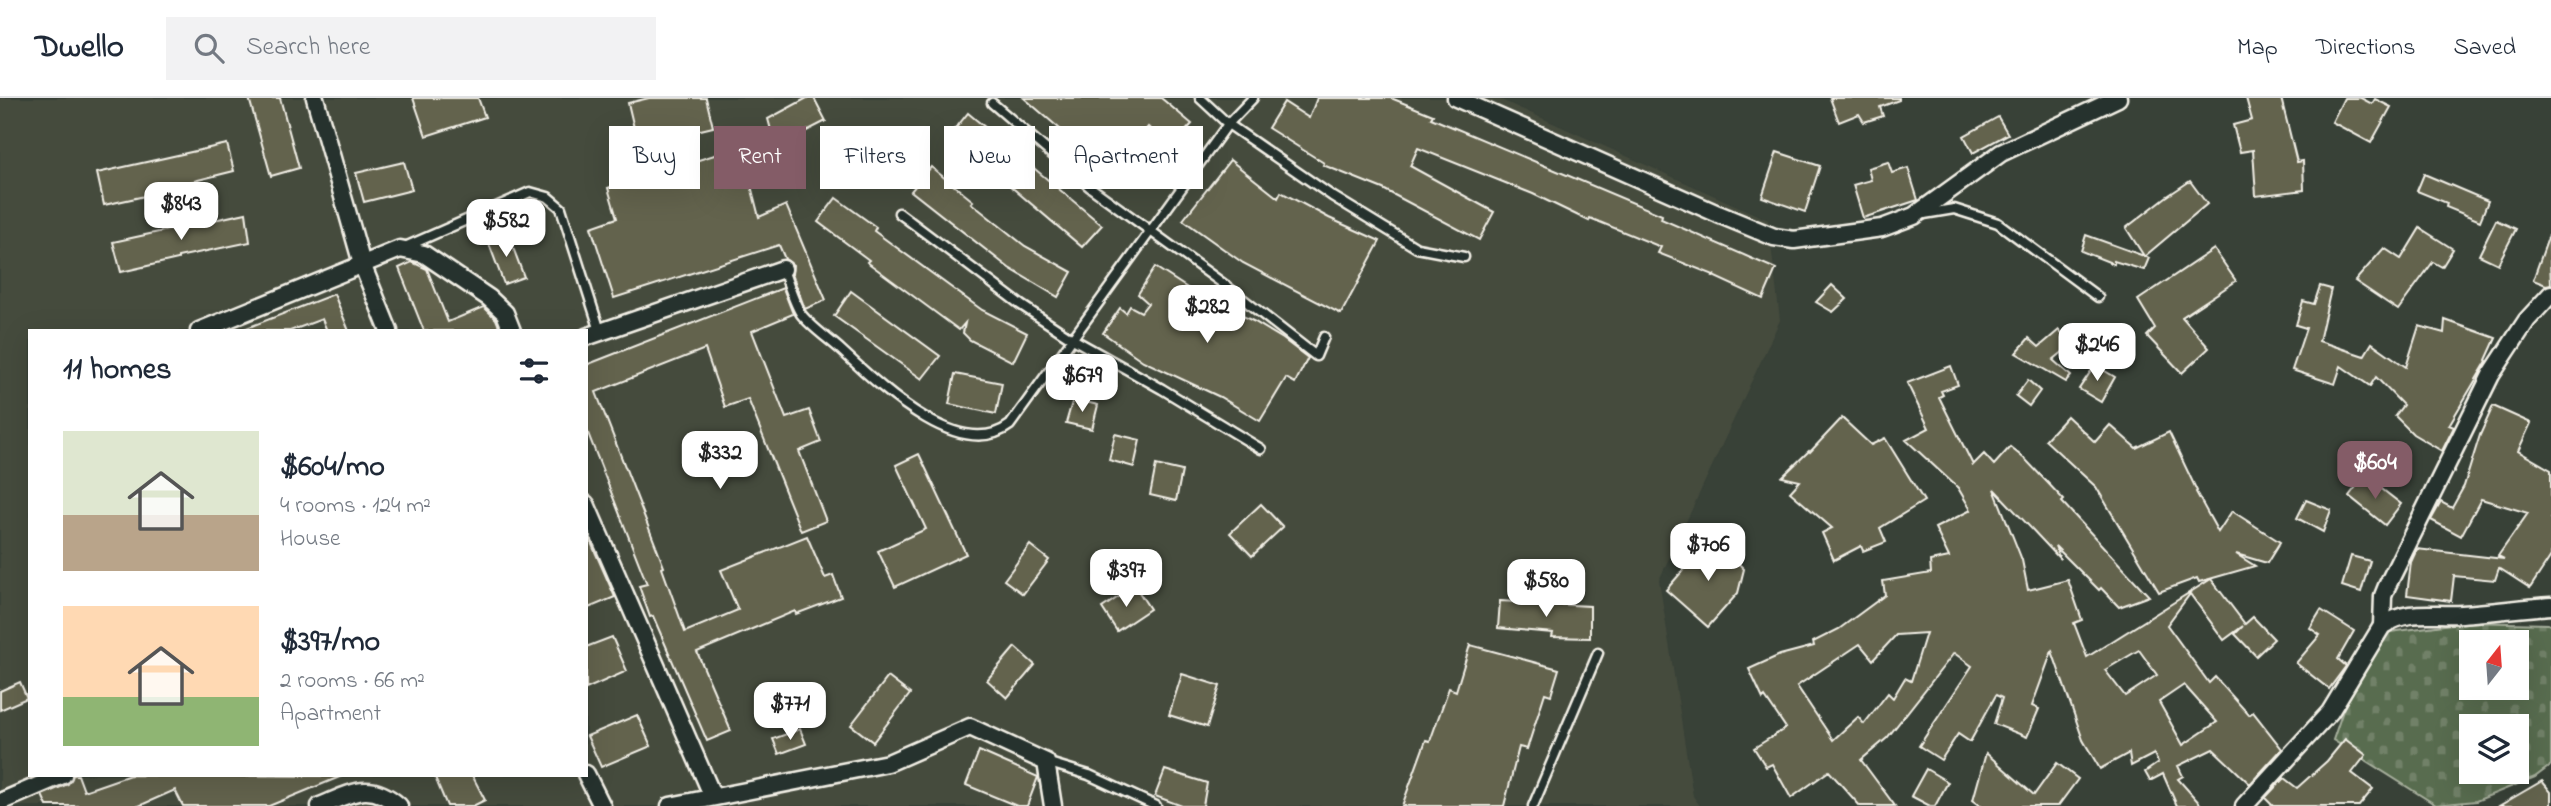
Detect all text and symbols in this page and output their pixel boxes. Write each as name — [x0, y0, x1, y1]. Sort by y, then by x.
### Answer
search box — [166, 17, 656, 80]
text: Dwello — [35, 24, 124, 72]
icon: search — [190, 29, 228, 67]
text: Search here — [246, 29, 370, 67]
text: Map — [2237, 31, 2278, 66]
text: Directions — [2316, 31, 2415, 66]
text: Saved — [2453, 31, 2516, 66]
chip: Buy — [609, 126, 700, 189]
chip: Rent — [714, 126, 806, 189]
chip: Filters — [820, 126, 930, 189]
chip: New — [944, 126, 1035, 189]
chip: Apartment — [1049, 126, 1203, 189]
pin: $843 — [140, 183, 222, 242]
text: $843 — [160, 188, 202, 221]
pin: $582 — [465, 200, 547, 259]
text: $582 — [482, 205, 530, 238]
pin: $282 — [1166, 286, 1248, 345]
text: $282 — [1184, 291, 1230, 324]
pin: $246 — [2056, 324, 2138, 383]
text: $246 — [2075, 329, 2119, 362]
text: 11 homes — [63, 349, 171, 393]
icon: filters — [515, 352, 553, 390]
pin: $679 — [1041, 354, 1123, 414]
text: $679 — [1062, 360, 1102, 393]
pin: $332 — [679, 432, 761, 491]
text: $332 — [698, 437, 742, 470]
pin: $604 — [2334, 442, 2416, 501]
text: $604/mo — [280, 446, 385, 490]
text: $604 — [2353, 447, 2397, 480]
icon: home — [119, 459, 203, 543]
text: 4 rooms · 124 m² — [280, 490, 431, 523]
text: House — [280, 523, 340, 556]
pin: $706 — [1667, 524, 1749, 583]
text: $706 — [1686, 529, 1730, 562]
pin: $397 — [1085, 550, 1167, 609]
text: $397 — [1106, 555, 1146, 588]
pin: $580 — [1505, 560, 1587, 619]
text: $580 — [1523, 565, 1569, 598]
text: $397/mo — [280, 621, 380, 665]
north arrow — [2459, 630, 2529, 700]
map controls — [2459, 630, 2529, 784]
icon: home — [119, 634, 203, 718]
text: 2 rooms · 66 m² — [280, 665, 425, 698]
pin: $771 — [749, 682, 831, 742]
text: $771 — [770, 688, 810, 721]
text: Apartment — [280, 698, 381, 731]
button: layers — [2459, 714, 2529, 784]

